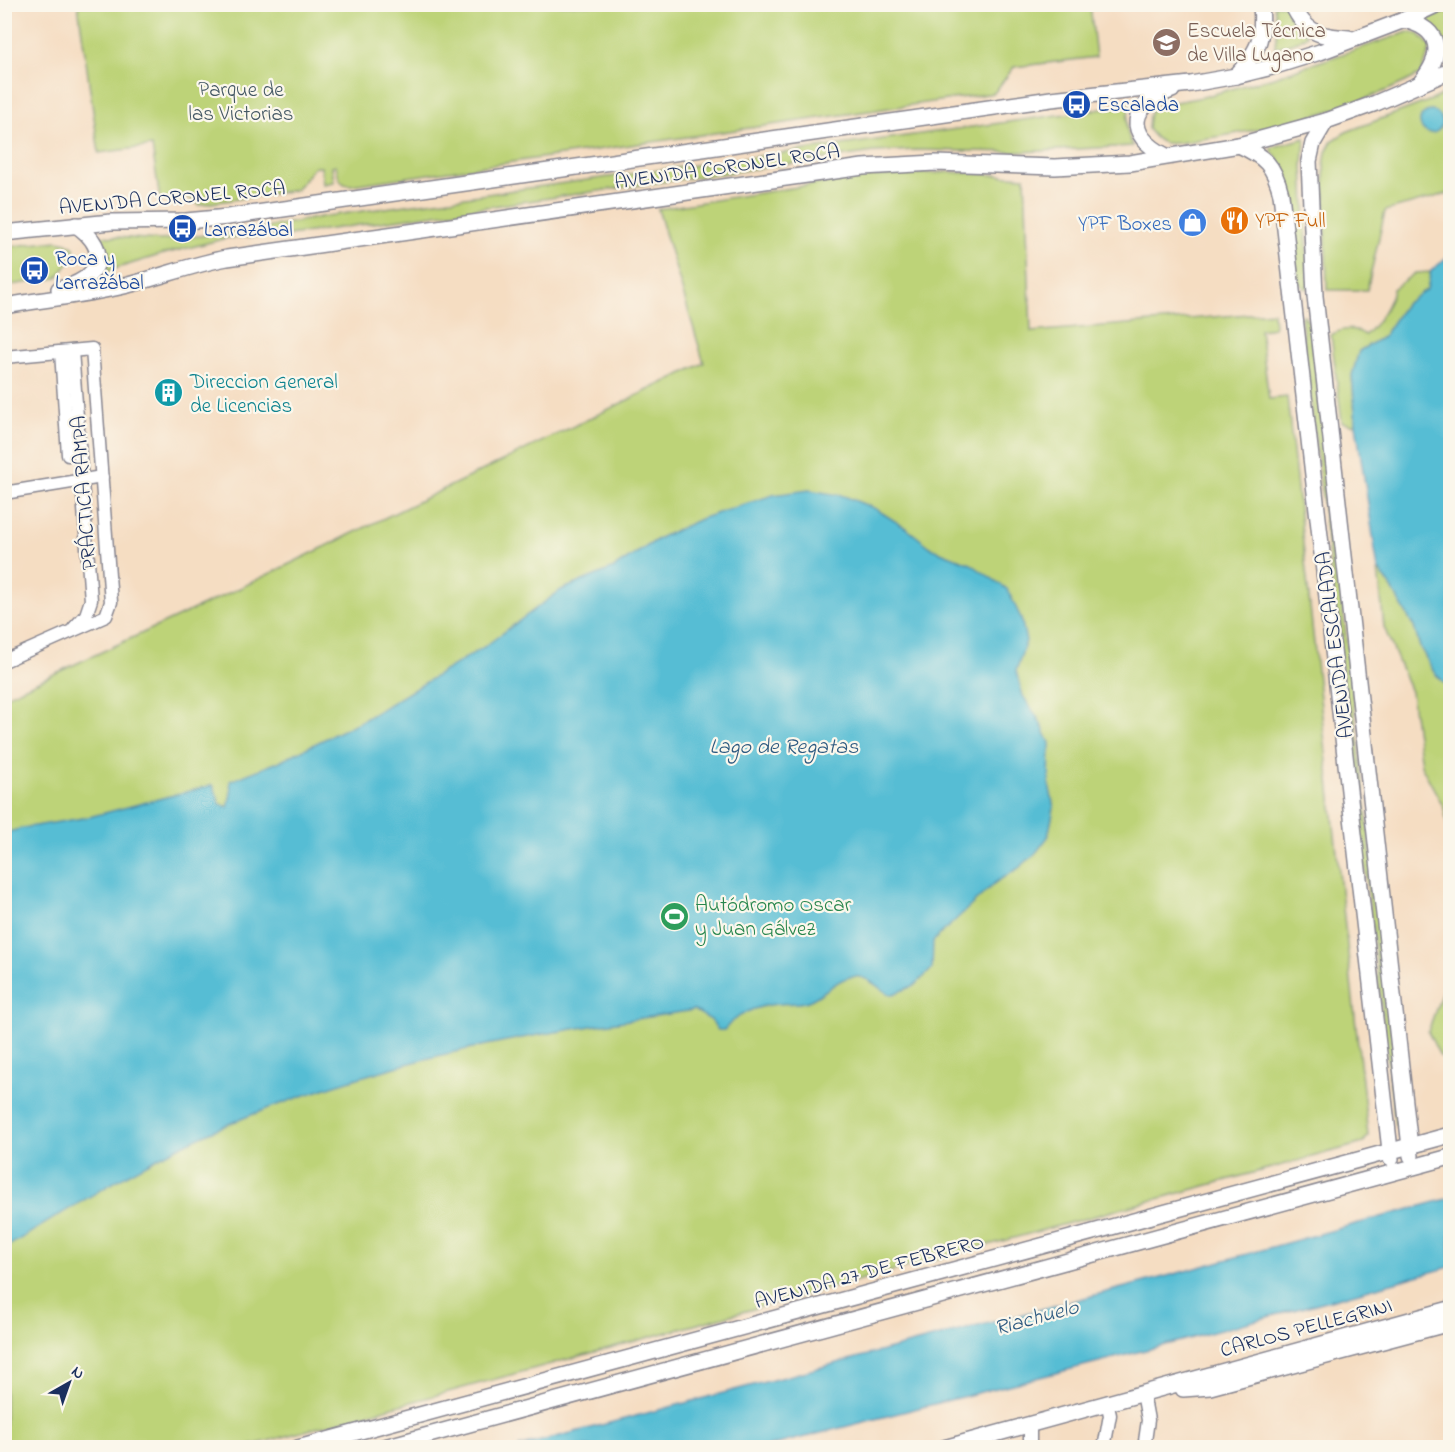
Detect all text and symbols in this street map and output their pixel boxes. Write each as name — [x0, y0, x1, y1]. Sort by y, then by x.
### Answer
place label: Escuela Técnica de Villa Lugano — [1187, 17, 1326, 73]
school or university icon: Escuela Técnica de Villa Lugano — [1150, 26, 1182, 58]
park label: Parque de las Victorias — [188, 76, 294, 130]
bus stop icon: Escalada — [1060, 88, 1092, 120]
place label: Escalada — [1097, 91, 1179, 121]
street label: AVENIDA CORONEL ROCA — [613, 137, 842, 199]
street label: AVENIDA CORONEL ROCA — [58, 174, 287, 224]
restaurant icon: YPF Full — [1218, 204, 1250, 236]
shop icon: YPF Boxes — [1177, 207, 1209, 239]
place label: YPF Full — [1255, 207, 1326, 237]
place label: YPF Boxes — [1078, 210, 1172, 240]
bus stop icon: Larrazábal — [167, 213, 199, 245]
place label: Larrazábal — [204, 216, 293, 246]
place label: Roca y Larrazábal — [55, 245, 144, 299]
bus stop icon: Roca y Larrazábal — [18, 254, 50, 286]
place label: Direccion General de Licencias — [189, 368, 338, 422]
building icon: Direccion General de Licencias — [153, 377, 185, 409]
street label: PRÁCTICA RAMPA — [64, 415, 105, 571]
street label: AVENIDA ESCALADA — [1310, 550, 1362, 740]
water label: Lago de Regatas — [710, 732, 859, 764]
place label: Autódromo Oscar y Juan Gálvez — [695, 891, 852, 947]
sports icon: Autódromo Oscar y Juan Gálvez — [658, 900, 690, 932]
street label: AVENIDA 27 DE FEBRERO — [751, 1228, 988, 1318]
water label: Riachuelo — [991, 1292, 1084, 1345]
street label: CARLOS PELLEGRINI — [1217, 1292, 1396, 1366]
north arrow — [39, 1353, 99, 1413]
text: N — [66, 1360, 89, 1386]

